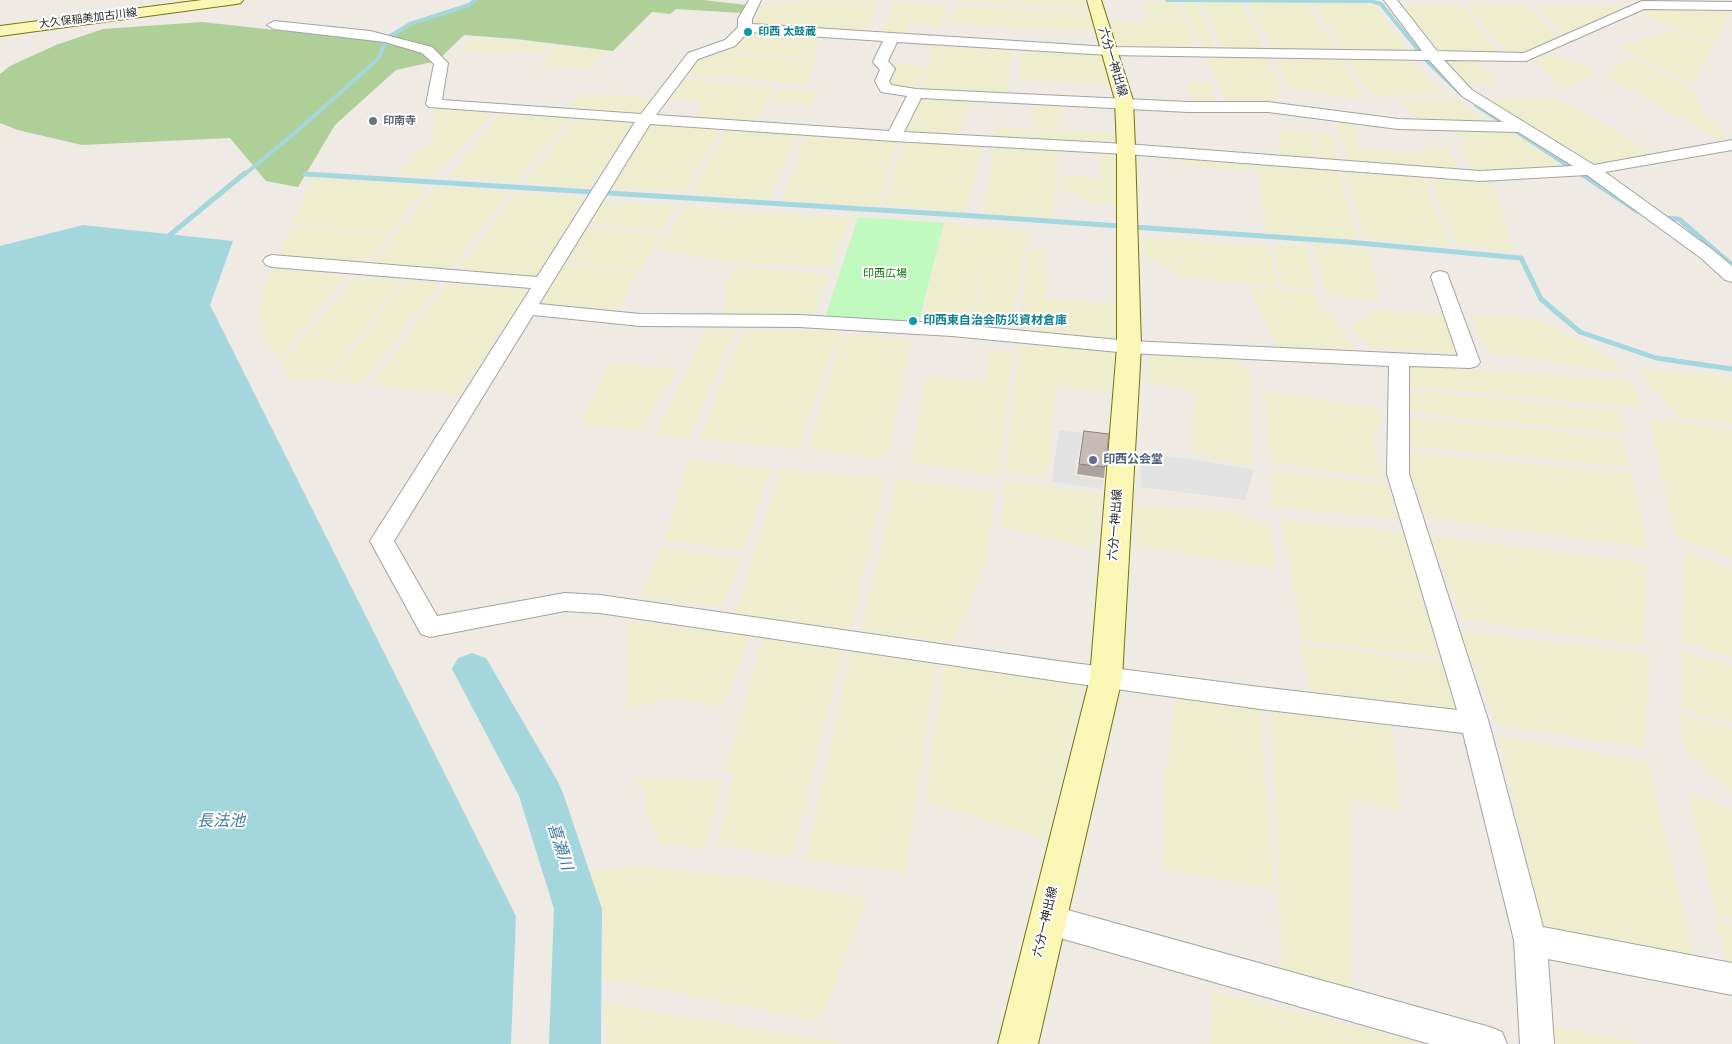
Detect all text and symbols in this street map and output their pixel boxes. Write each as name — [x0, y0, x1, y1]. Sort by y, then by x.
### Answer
street label: 大久保稲美加古川線 — [38, 6, 138, 32]
place label: 印西 太鼓蔵 — [758, 25, 816, 39]
street label: 六分一神出線 — [1095, 25, 1129, 99]
marker: 印西 太鼓蔵 — [742, 26, 754, 38]
place label: 印南寺 — [383, 114, 416, 128]
marker: 印南寺 — [367, 115, 379, 127]
park label: 印西広場 — [863, 267, 907, 281]
place label: 印西東自治会防災資材倉庫 — [923, 314, 1067, 328]
marker: 印西東自治会防災資材倉庫 — [907, 315, 919, 327]
place label: 印西公会堂 — [1103, 453, 1163, 467]
marker: 印西公会堂 — [1087, 454, 1099, 466]
street label: 六分一神出線 — [1106, 489, 1126, 561]
water label: 長法池 — [197, 812, 245, 832]
water label: 喜瀬川 — [542, 821, 576, 873]
street label: 六分一神出線 — [1031, 885, 1061, 959]

